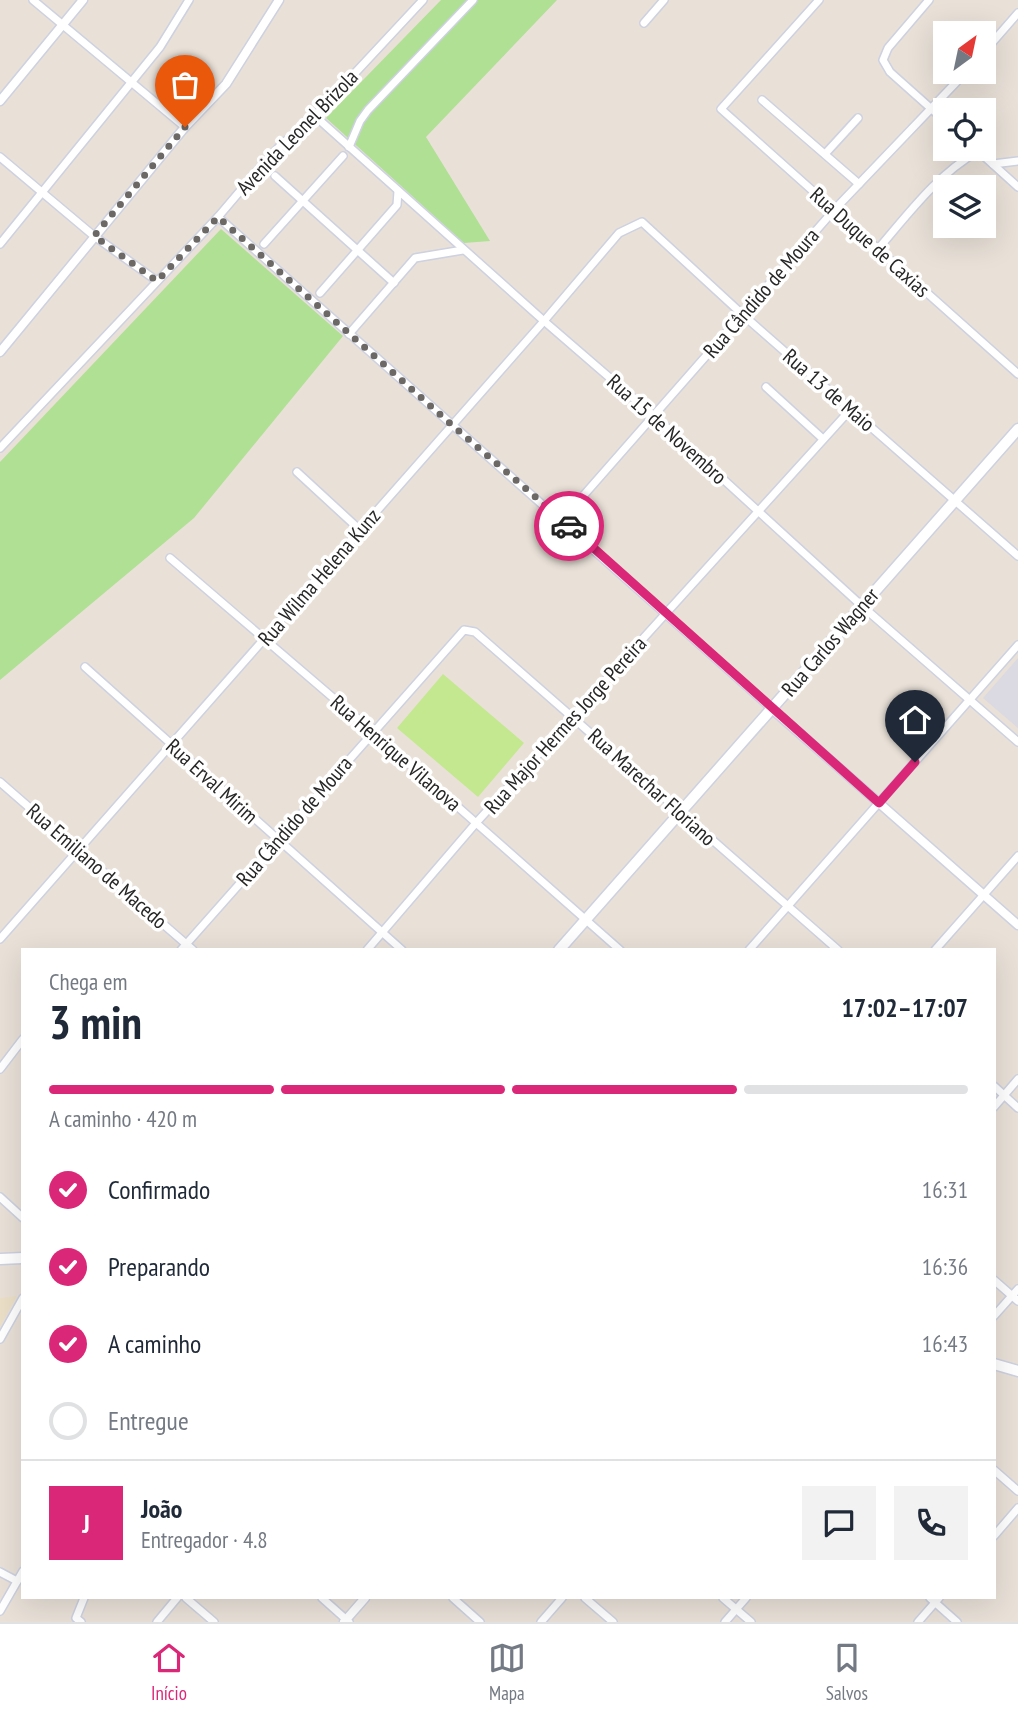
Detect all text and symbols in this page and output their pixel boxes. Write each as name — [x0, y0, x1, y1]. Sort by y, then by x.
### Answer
north arrow — [933, 21, 996, 84]
map controls — [933, 21, 996, 238]
pin — [155, 55, 215, 127]
street label: Avenida Leonel Brizola — [230, 64, 364, 200]
icon: bag — [166, 66, 204, 104]
button: locate — [933, 98, 996, 161]
button: layers — [933, 175, 996, 238]
street label: Rua Duque de Caxias — [804, 181, 936, 303]
street label: Rua Cândido de Moura — [697, 222, 825, 364]
street label: Rua 13 de Maio — [777, 343, 881, 437]
street label: Rua 15 de Novembro — [601, 368, 733, 490]
courier — [534, 491, 604, 561]
street label: Rua Wilma Helena Kunz — [252, 503, 386, 651]
icon: car — [550, 507, 588, 545]
street label: Rua Carlos Wagner — [775, 582, 885, 702]
street label: Rua Major Hermes Jorge Pereira — [478, 631, 652, 819]
street label: Rua Henrique Vilanova — [325, 689, 467, 817]
pin — [885, 690, 945, 762]
icon: home — [896, 701, 934, 739]
street label: Rua Marechar Floriano — [582, 722, 722, 852]
street label: Rua Erval Mirim — [160, 733, 264, 829]
street label: Rua Cândido de Moura — [230, 750, 358, 892]
street label: Rua Emiliano de Macedo — [21, 797, 173, 935]
text: Chega em — [49, 967, 127, 996]
text: 17:02–17:07 — [841, 991, 968, 1024]
text: 3 min — [49, 992, 142, 1052]
text: A caminho · 420 m — [49, 1104, 197, 1133]
icon: check — [49, 1171, 87, 1209]
text: Confirmado — [108, 1173, 210, 1206]
text: 16:31 — [922, 1175, 968, 1204]
icon: check — [49, 1248, 87, 1286]
text: Preparando — [108, 1250, 210, 1283]
text: 16:36 — [922, 1252, 968, 1281]
icon: check — [49, 1325, 87, 1363]
text: A caminho — [108, 1327, 201, 1360]
text: 16:43 — [922, 1329, 968, 1358]
text: Entregue — [108, 1404, 189, 1437]
button: chat — [802, 1486, 876, 1560]
button: phone — [894, 1486, 968, 1560]
text: João — [141, 1492, 182, 1525]
text: J — [82, 1507, 90, 1540]
text: Entregador · 4.8 — [141, 1525, 268, 1554]
tab: Início — [150, 1639, 188, 1705]
tab: Mapa — [488, 1639, 526, 1705]
tab: Salvos — [826, 1639, 868, 1705]

